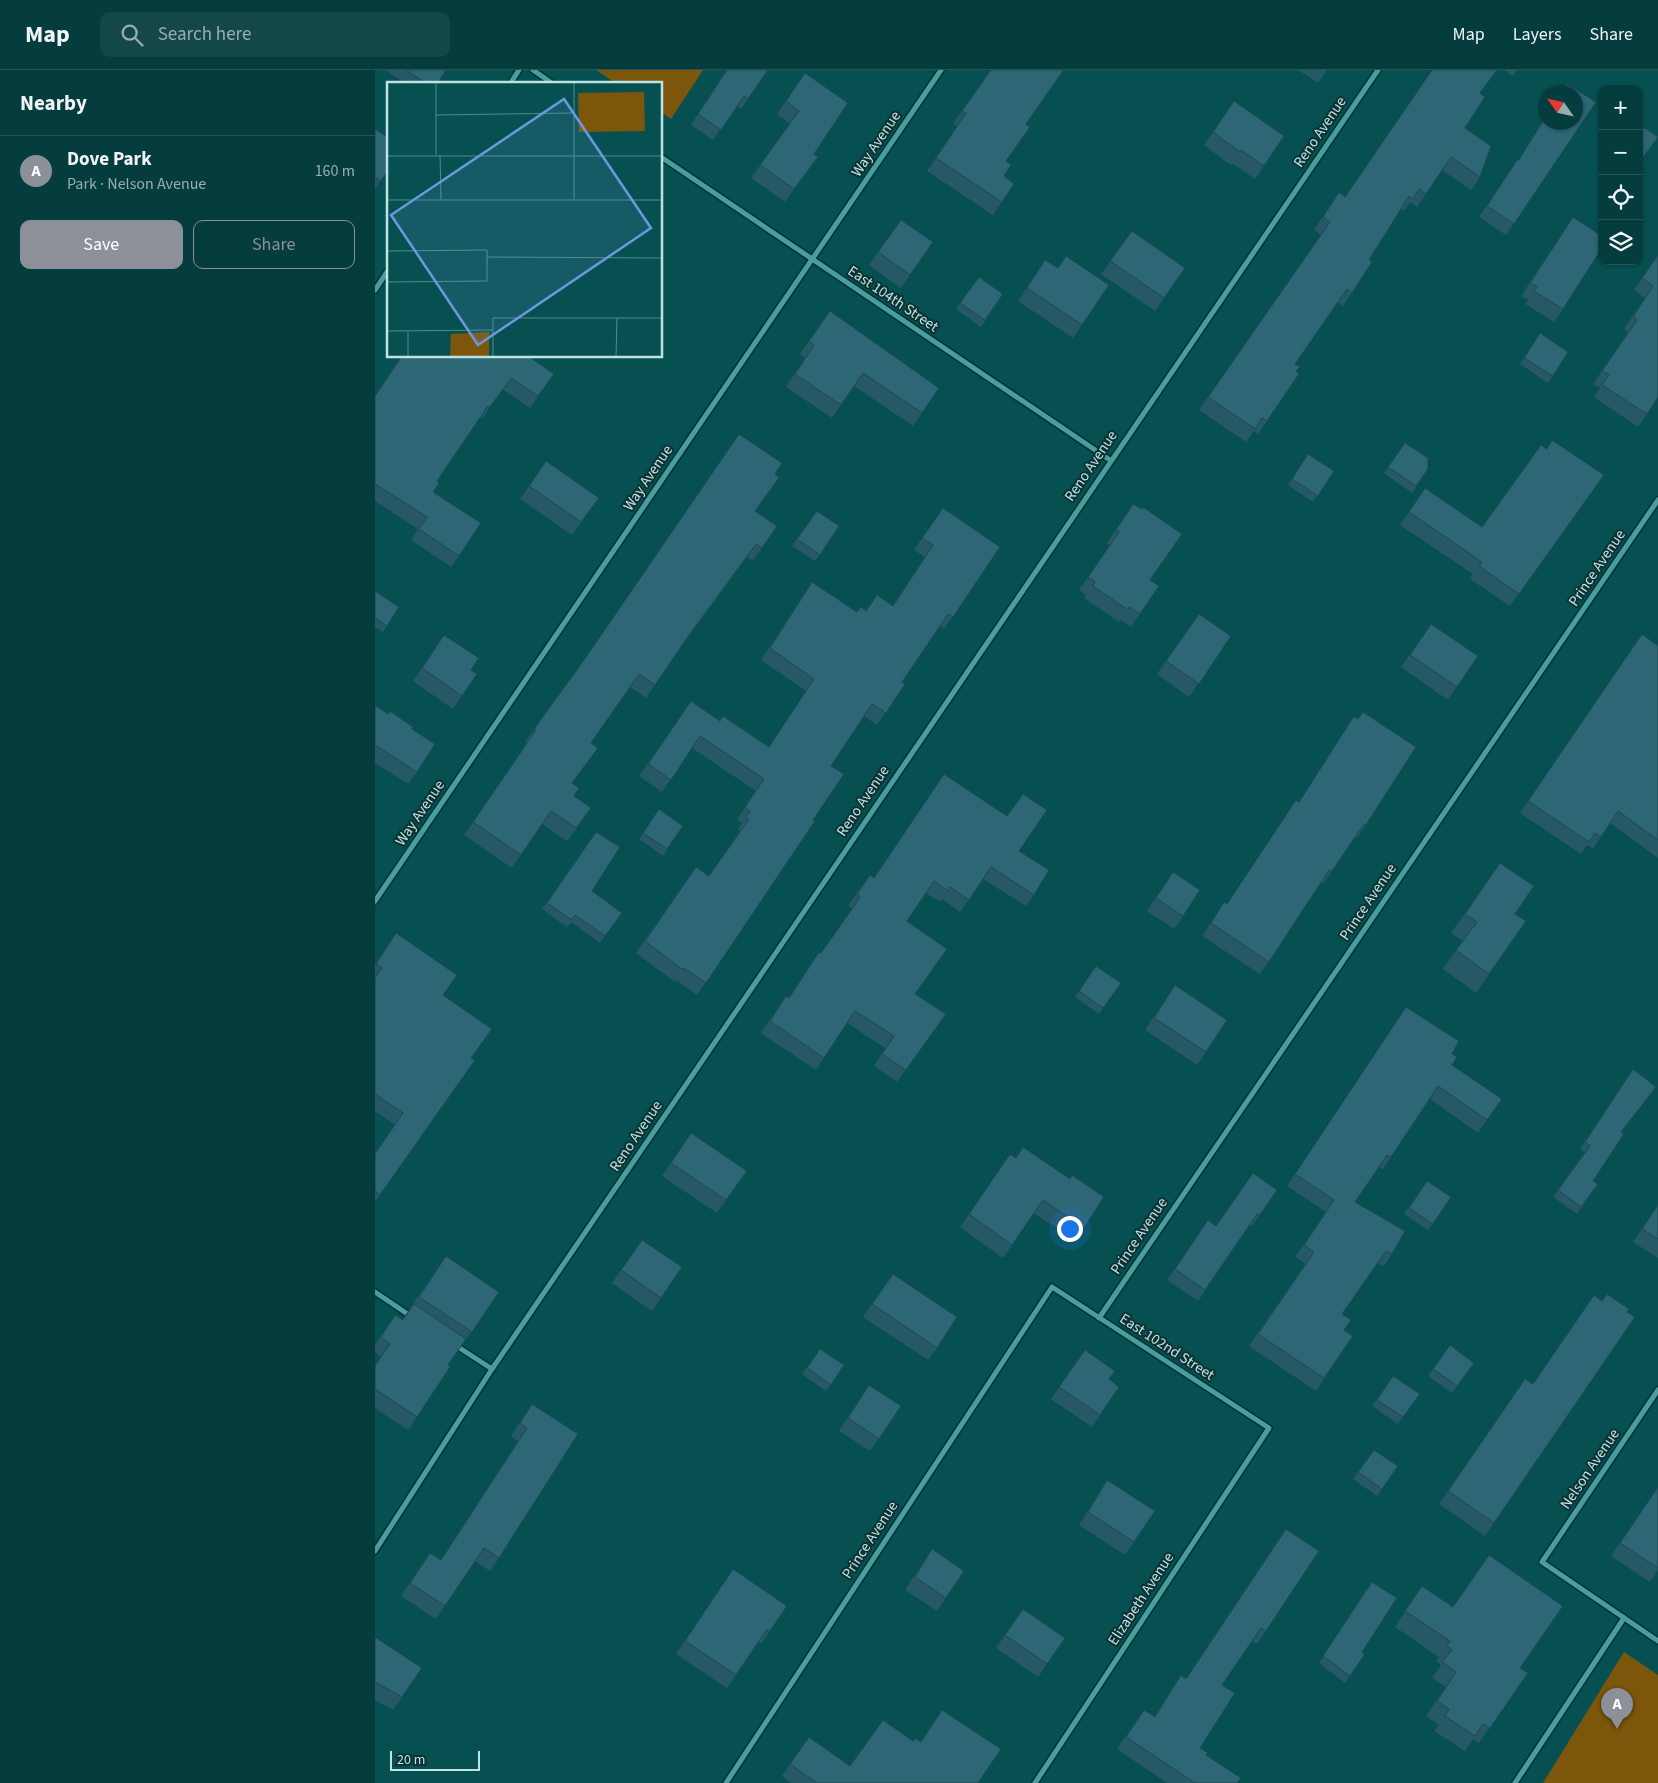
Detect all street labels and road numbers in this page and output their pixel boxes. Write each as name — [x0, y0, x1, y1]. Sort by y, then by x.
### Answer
street label: Reno Avenue — [1289, 92, 1351, 172]
street label: Way Avenue — [846, 107, 906, 181]
street label: East 104th Street — [843, 261, 943, 337]
street label: Reno Avenue — [1060, 426, 1122, 506]
street label: Way Avenue — [618, 441, 678, 515]
street label: Prince Avenue — [1563, 525, 1631, 611]
street label: Reno Avenue — [832, 761, 894, 841]
street label: Way Avenue — [390, 776, 450, 850]
street label: Prince Avenue — [1334, 859, 1402, 945]
street label: Reno Avenue — [605, 1096, 667, 1176]
street label: Prince Avenue — [1105, 1193, 1173, 1279]
street label: East 102nd Street — [1116, 1309, 1218, 1385]
street label: Nelson Avenue — [1555, 1425, 1625, 1513]
street label: Prince Avenue — [837, 1497, 903, 1583]
street label: Elizabeth Avenue — [1103, 1548, 1179, 1650]

